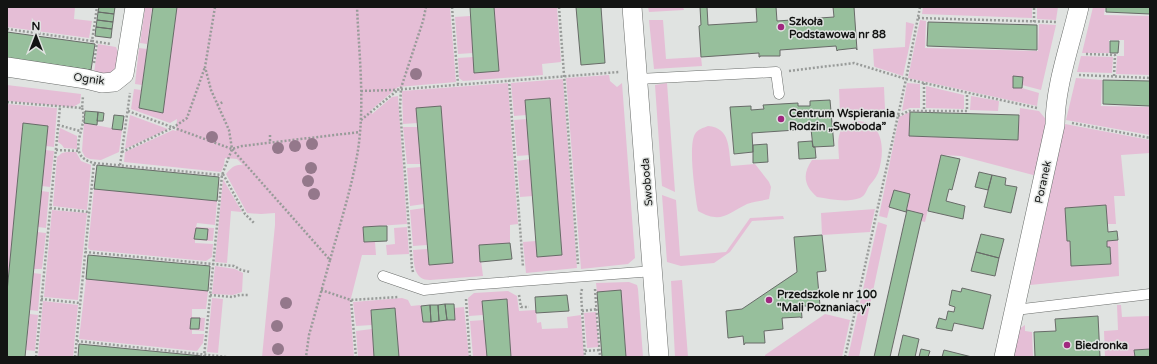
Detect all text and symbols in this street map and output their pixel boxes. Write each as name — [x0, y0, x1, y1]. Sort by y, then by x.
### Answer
place label: Szkoła Podstawowa nr 88 — [789, 15, 886, 41]
north arrow — [16, 16, 56, 56]
text: N — [32, 20, 40, 33]
marker: Szkoła Podstawowa nr 88 — [776, 22, 786, 32]
street label: Ognik — [73, 70, 105, 88]
place label: Centrum Wspierania Rodzin „Swoboda” — [789, 107, 895, 133]
marker: Centrum Wspierania Rodzin „Swoboda” — [776, 114, 786, 124]
street label: Swoboda — [638, 157, 656, 207]
street label: Poranek — [1032, 159, 1054, 205]
place label: Przedszkole nr 100 "Mali Poznaniacy" — [777, 288, 877, 315]
marker: Przedszkole nr 100 "Mali Poznaniacy" — [764, 295, 774, 305]
place label: Biedronka — [1075, 339, 1128, 352]
marker: Biedronka — [1062, 340, 1072, 350]

